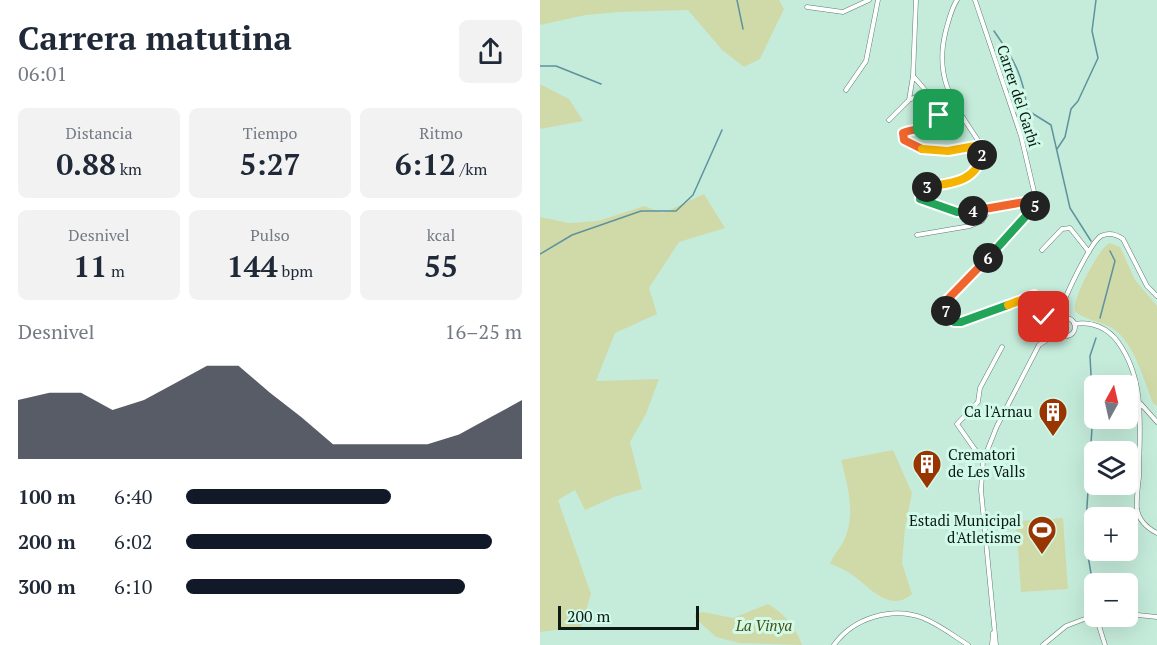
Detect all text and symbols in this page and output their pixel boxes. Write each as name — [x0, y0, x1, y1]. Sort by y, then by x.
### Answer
text: Carrera matutina — [18, 16, 292, 59]
button: share — [459, 20, 522, 83]
street label: Carrer del Garbí — [993, 42, 1045, 150]
text: 06:01 — [18, 60, 67, 87]
pin — [913, 89, 964, 140]
icon: arrive — [922, 98, 955, 131]
text: Distancia — [66, 122, 132, 144]
text: Tiempo — [243, 122, 297, 144]
text: Ritmo — [419, 122, 463, 144]
pin: 2 — [967, 140, 997, 170]
text: 0.88 — [56, 144, 116, 184]
text: 5:27 — [239, 144, 301, 184]
text: 6:12 — [395, 144, 456, 184]
text: 2 — [977, 144, 987, 166]
text: km — [116, 158, 142, 180]
text: /km — [456, 158, 487, 180]
pin: 3 — [912, 172, 942, 202]
text: 3 — [922, 176, 932, 198]
pin: 5 — [1020, 191, 1050, 221]
text: 5 — [1030, 195, 1040, 217]
pin: 4 — [958, 196, 988, 226]
text: 4 — [968, 200, 978, 222]
text: Desnivel — [68, 224, 130, 246]
text: Pulso — [250, 224, 290, 246]
text: kcal — [427, 224, 455, 246]
pin: 6 — [973, 243, 1003, 273]
text: 11 — [73, 246, 107, 286]
text: 144 — [227, 246, 278, 286]
text: 55 — [424, 246, 458, 286]
text: 6 — [983, 247, 993, 269]
text: m — [107, 260, 125, 282]
text: bpm — [278, 260, 313, 282]
pin — [1018, 291, 1069, 342]
pin: 7 — [931, 296, 961, 326]
text: 7 — [941, 300, 951, 322]
icon: check — [1027, 300, 1060, 333]
text: Desnivel — [18, 318, 95, 345]
text: 16–25 m — [445, 318, 522, 345]
north arrow — [1084, 375, 1138, 429]
map controls — [1084, 375, 1138, 627]
building icon: Ca l'Arnau — [1037, 396, 1069, 438]
place label: Ca l'Arnau — [964, 401, 1032, 421]
button: layers — [1084, 441, 1138, 495]
place label: Crematori de Les Valls — [948, 444, 1025, 481]
building icon: Crematori de Les Valls — [911, 448, 943, 490]
text: 100 m — [18, 483, 76, 510]
text: 6:40 — [114, 483, 153, 510]
button: + — [1084, 507, 1138, 561]
place label: Estadi Municipal d'Atletisme — [909, 510, 1021, 547]
sports icon: Estadi Municipal d'Atletisme — [1026, 514, 1058, 556]
text: 200 m — [18, 528, 76, 555]
text: 6:02 — [114, 528, 153, 555]
text: 300 m — [18, 573, 76, 600]
text: 6:10 — [114, 573, 153, 600]
button: − — [1084, 573, 1138, 627]
scale bar — [558, 603, 699, 630]
text: 200 m — [567, 605, 610, 627]
park label: La Vinya — [735, 615, 792, 635]

